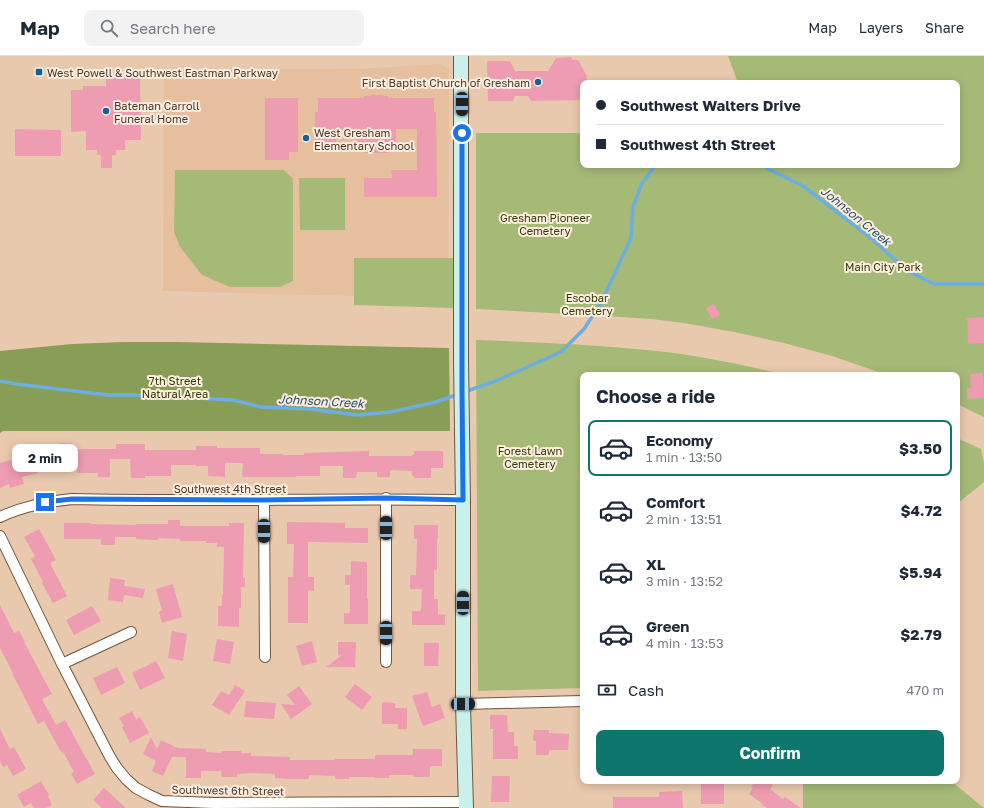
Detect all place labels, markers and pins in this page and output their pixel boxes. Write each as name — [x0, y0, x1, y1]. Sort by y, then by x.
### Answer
place label: West Powell & Southwest Eastman Parkway — [47, 66, 278, 79]
marker: West Powell & Southwest Eastman Parkway — [34, 67, 44, 77]
place label: First Baptist Church of Gresham — [362, 76, 530, 89]
marker: First Baptist Church of Gresham — [533, 77, 543, 87]
place label: Bateman Carroll Funeral Home — [114, 99, 200, 125]
marker: Bateman Carroll Funeral Home — [101, 106, 111, 116]
place label: West Gresham Elementary School — [314, 126, 414, 152]
marker: West Gresham Elementary School — [301, 133, 311, 143]

